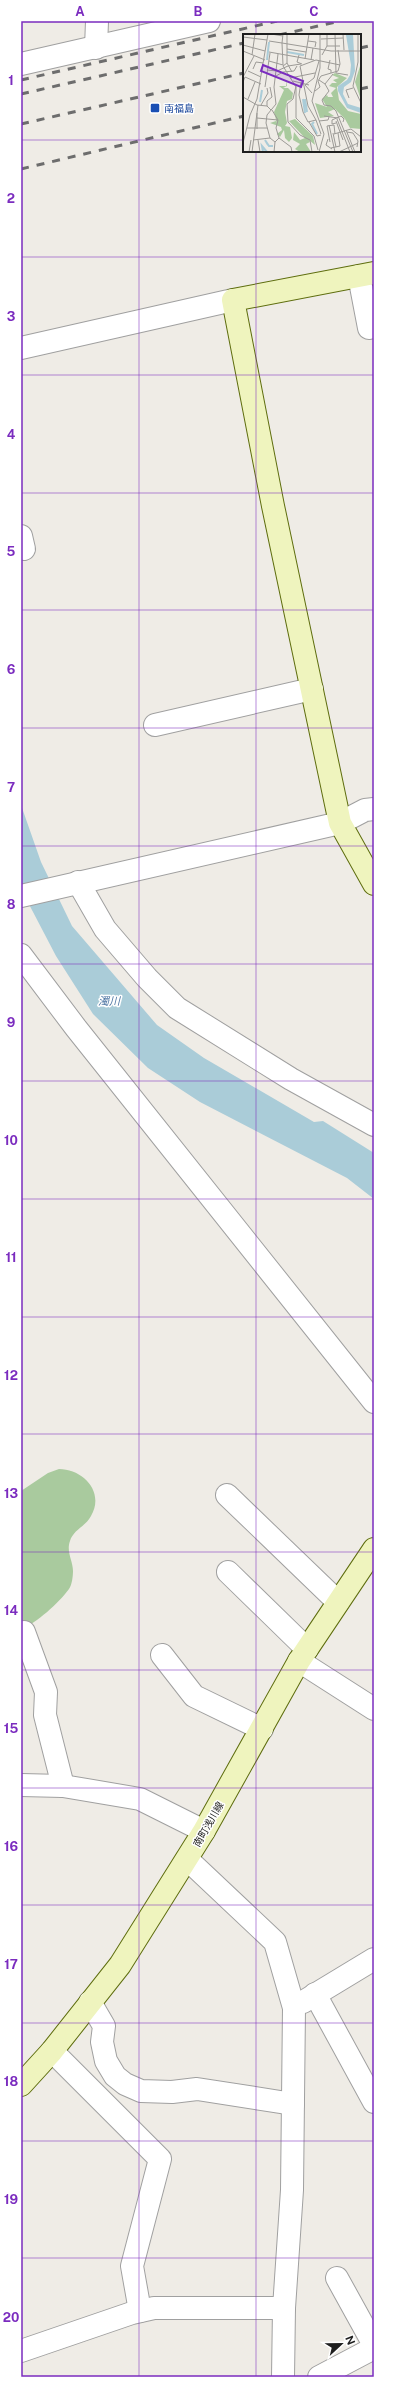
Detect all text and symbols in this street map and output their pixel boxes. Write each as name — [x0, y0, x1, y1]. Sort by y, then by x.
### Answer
text: A — [75, 4, 85, 19]
text: B — [194, 4, 203, 19]
text: C — [309, 4, 319, 19]
inset map — [243, 34, 361, 152]
text: 1 — [8, 73, 14, 88]
marker: 南福島 — [149, 102, 161, 114]
place label: 南福島 — [164, 102, 194, 114]
text: 2 — [7, 191, 15, 206]
text: 3 — [7, 309, 16, 324]
text: 4 — [7, 427, 16, 442]
text: 5 — [7, 544, 16, 559]
text: 6 — [7, 662, 16, 677]
text: 7 — [7, 780, 15, 795]
text: 8 — [7, 897, 16, 912]
water label: 濁川 — [98, 995, 121, 1007]
text: 9 — [7, 1015, 15, 1030]
text: 10 — [4, 1133, 18, 1148]
text: 11 — [5, 1250, 17, 1265]
text: 12 — [4, 1368, 18, 1383]
text: 13 — [4, 1486, 18, 1501]
text: 14 — [4, 1603, 19, 1618]
text: 15 — [4, 1721, 18, 1736]
street label: 南町浅川線 — [190, 1799, 226, 1849]
text: 16 — [4, 1839, 18, 1854]
text: 17 — [4, 1957, 18, 1972]
text: 18 — [4, 2074, 18, 2089]
text: 19 — [4, 2192, 18, 2207]
text: 20 — [3, 2310, 19, 2325]
north arrow — [321, 2324, 361, 2364]
text: N — [343, 2334, 357, 2346]

